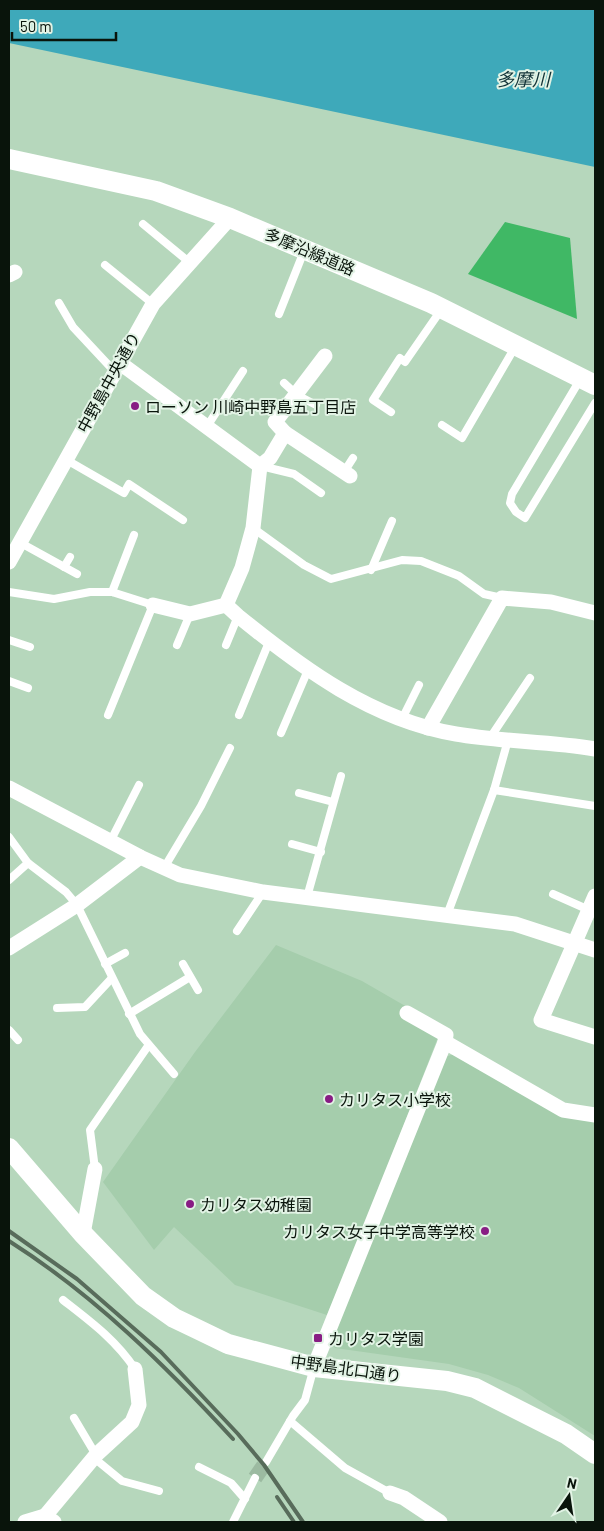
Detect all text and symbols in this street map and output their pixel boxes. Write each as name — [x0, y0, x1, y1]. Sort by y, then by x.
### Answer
scale bar — [12, 10, 116, 42]
text: 50 m — [20, 17, 52, 35]
water label: 多摩川 — [496, 68, 552, 90]
street label: 多摩沿線道路 — [262, 223, 358, 279]
street label: 中野島中央通り — [73, 328, 143, 436]
place label: ローソン 川崎中野島五丁目店 — [145, 397, 356, 416]
marker: ローソン 川崎中野島五丁目店 — [129, 400, 141, 412]
place label: カリタス小学校 — [339, 1090, 451, 1109]
marker: カリタス小学校 — [323, 1093, 335, 1105]
place label: カリタス幼稚園 — [200, 1195, 312, 1214]
marker: カリタス幼稚園 — [184, 1198, 196, 1210]
place label: カリタス女子中学高等学校 — [283, 1222, 475, 1241]
marker: カリタス女子中学高等学校 — [479, 1225, 491, 1237]
place label: カリタス学園 — [328, 1329, 424, 1348]
marker: カリタス学園 — [312, 1332, 324, 1344]
street label: 中野島北口通り — [289, 1351, 403, 1385]
north arrow — [544, 1471, 594, 1521]
text: N — [566, 1474, 578, 1492]

